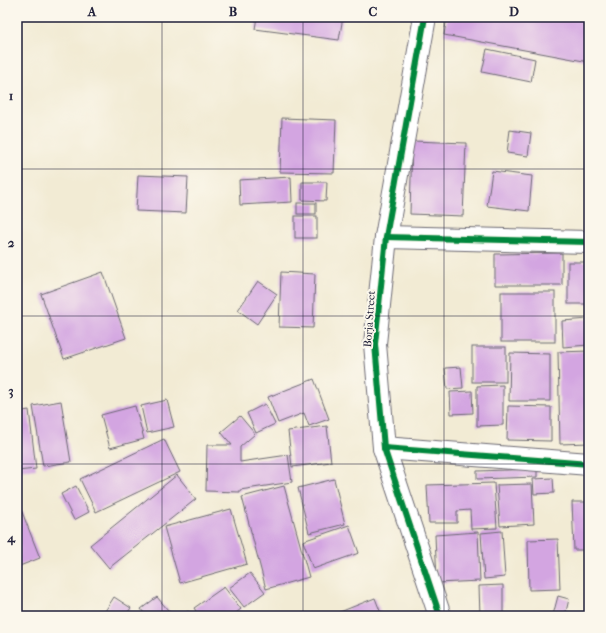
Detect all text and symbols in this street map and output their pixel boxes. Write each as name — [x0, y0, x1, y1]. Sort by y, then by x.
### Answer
text: A — [87, 4, 97, 19]
text: B — [229, 4, 238, 19]
text: C — [369, 4, 378, 19]
text: D — [509, 4, 519, 19]
text: 1 — [9, 88, 14, 103]
text: 2 — [8, 235, 15, 250]
street label: Borja Street — [361, 290, 378, 348]
text: 3 — [8, 383, 14, 399]
text: 4 — [6, 530, 16, 546]

